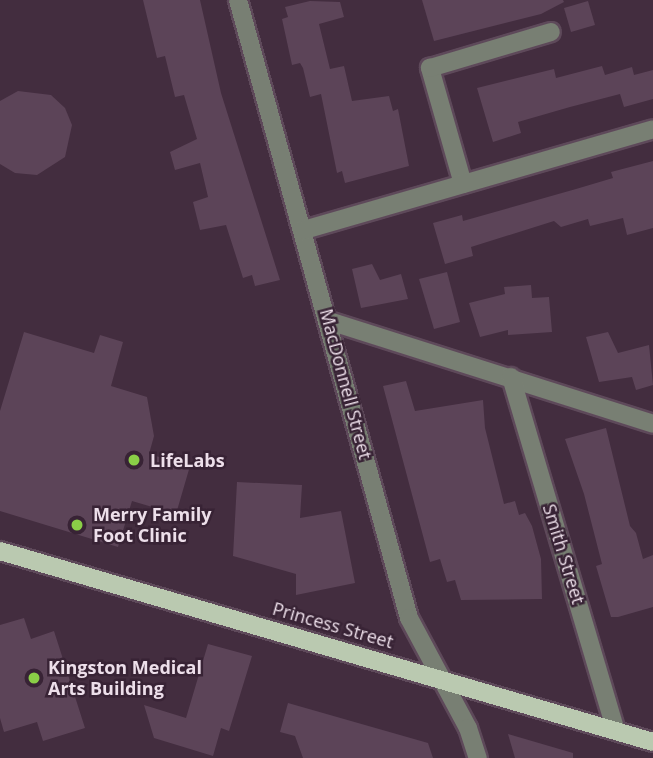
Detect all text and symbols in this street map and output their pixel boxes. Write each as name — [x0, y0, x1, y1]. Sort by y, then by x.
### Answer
street label: MacDonnell Street — [316, 306, 376, 462]
place label: LifeLabs — [150, 449, 225, 471]
marker: LifeLabs — [124, 450, 144, 470]
street label: Smith Street — [539, 501, 589, 607]
place label: Merry Family Foot Clinic — [93, 504, 212, 546]
marker: Merry Family Foot Clinic — [67, 515, 87, 535]
street label: Princess Street — [270, 597, 396, 653]
place label: Kingston Medical Arts Building — [48, 657, 202, 700]
marker: Kingston Medical Arts Building — [26, 670, 42, 686]

